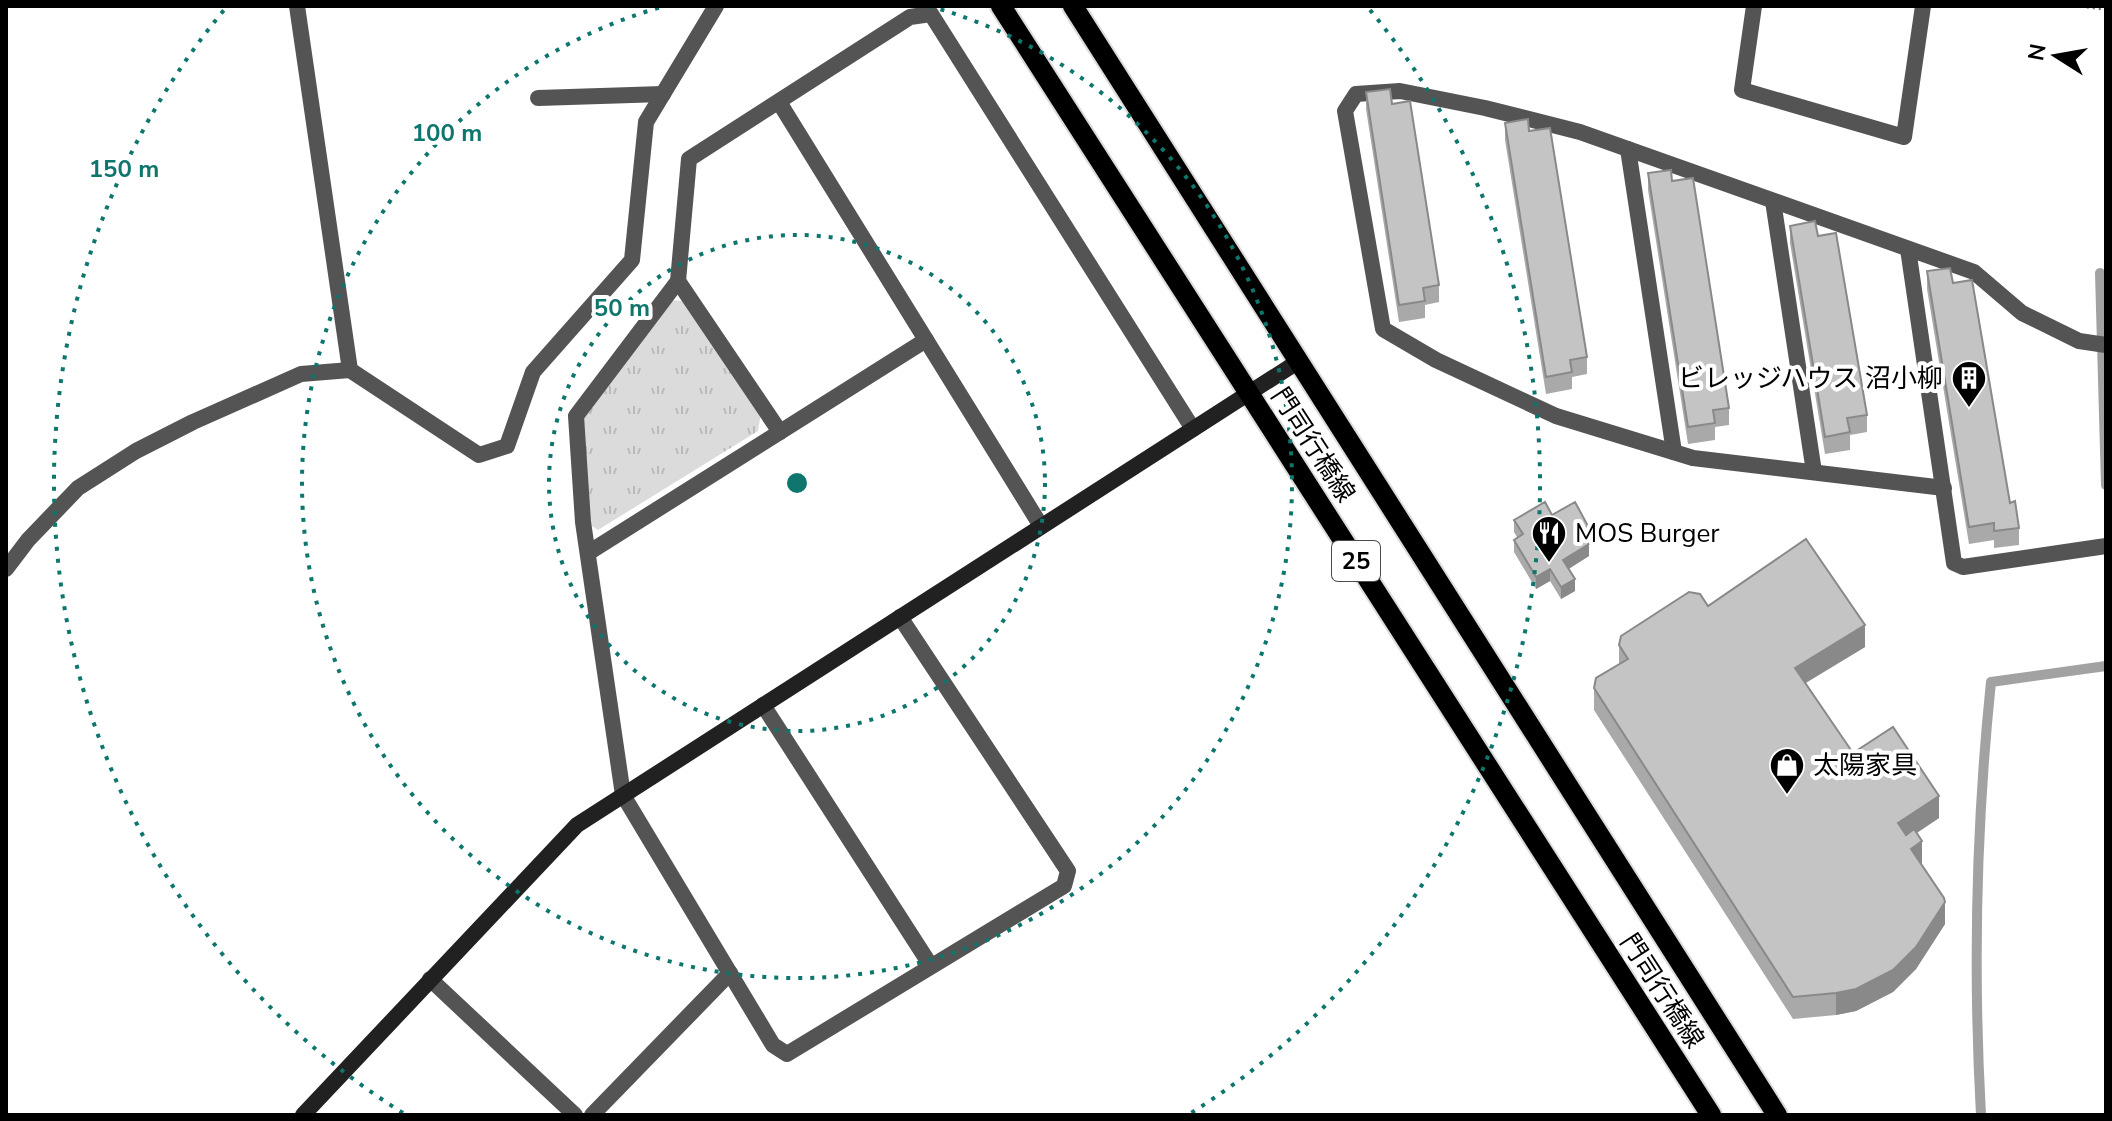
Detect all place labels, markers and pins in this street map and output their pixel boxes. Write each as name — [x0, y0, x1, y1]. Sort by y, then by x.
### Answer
building icon: ビレッジハウス 沼小柳 — [1950, 359, 1988, 409]
place label: ビレッジハウス 沼小柳 — [1678, 361, 1943, 396]
centre of rings — [783, 469, 811, 497]
restaurant icon: MOS Burger — [1530, 514, 1568, 564]
place label: MOS Burger — [1575, 516, 1720, 551]
shop icon: 太陽家具 — [1768, 746, 1806, 796]
place label: 太陽家具 — [1813, 748, 1917, 783]

